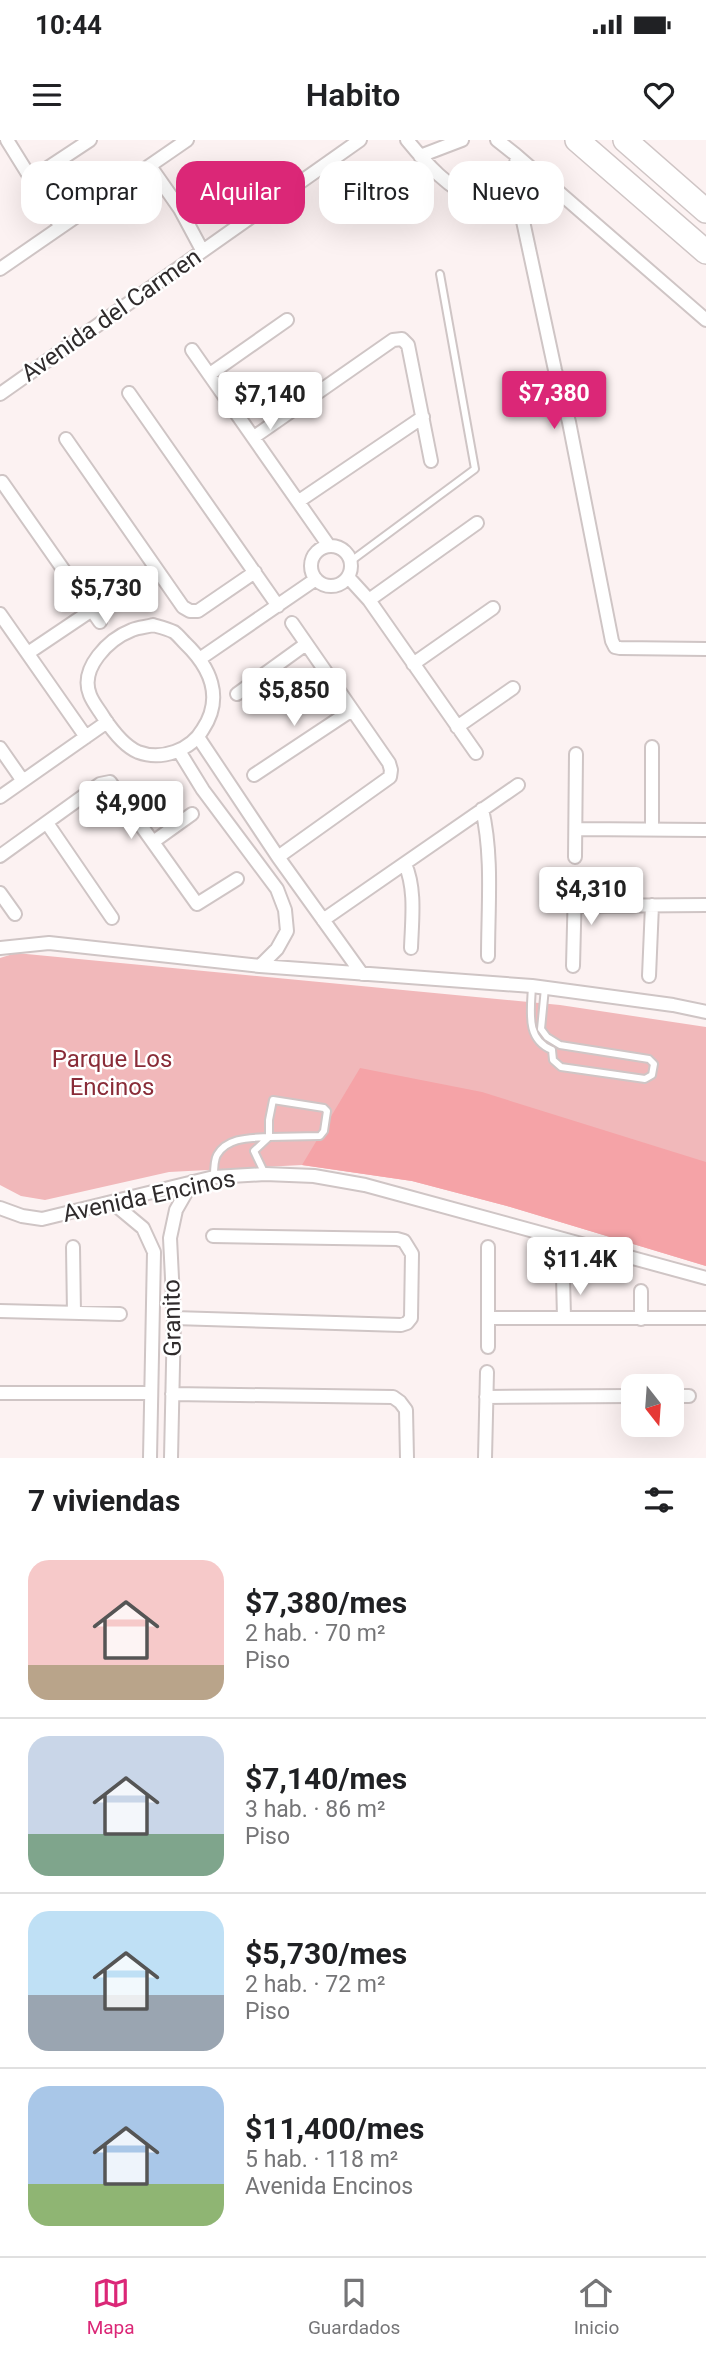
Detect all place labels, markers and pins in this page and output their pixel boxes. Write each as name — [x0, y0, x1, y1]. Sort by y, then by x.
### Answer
pin: $7,140 — [213, 372, 327, 432]
pin: $7,380 — [497, 372, 611, 431]
pin: $5,730 — [49, 566, 163, 626]
pin: $5,850 — [237, 668, 351, 728]
pin: $4,900 — [74, 782, 188, 841]
pin: $4,310 — [534, 868, 648, 927]
pin: $11.4K — [523, 1238, 637, 1297]

